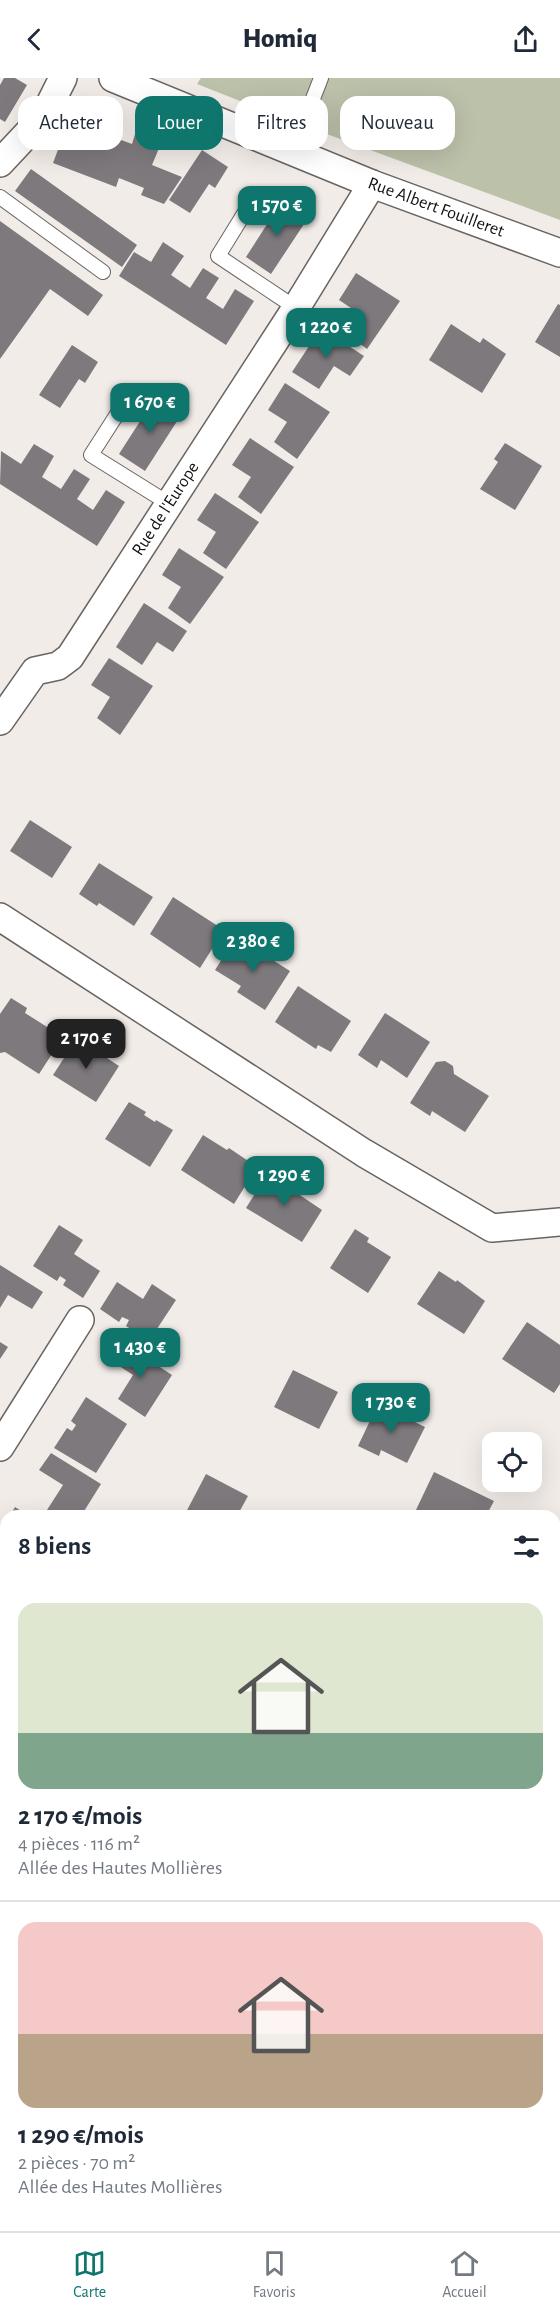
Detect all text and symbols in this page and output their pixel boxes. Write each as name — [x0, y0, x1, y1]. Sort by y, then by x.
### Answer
icon: back — [18, 23, 51, 56]
icon: share — [509, 23, 542, 56]
text: Homiq — [242, 25, 318, 52]
chip: Acheter — [18, 96, 123, 150]
chip: Louer — [135, 96, 223, 150]
chip: Filtres — [235, 96, 328, 150]
chip: Nouveau — [340, 96, 455, 150]
street label: Rue Albert Fouilleret — [365, 174, 507, 241]
pin: 1 570 € — [222, 186, 332, 237]
text: 1 570 € — [252, 195, 302, 215]
pin: 1 220 € — [271, 308, 381, 359]
text: 1 220 € — [300, 317, 352, 337]
pin: 1 670 € — [95, 383, 205, 434]
text: 1 670 € — [124, 392, 176, 412]
street label: Rue de l'Europe — [129, 459, 203, 559]
pin: 2 380 € — [198, 922, 308, 973]
text: 2 380 € — [226, 931, 280, 951]
pin: 2 170 € — [31, 1019, 141, 1070]
text: 2 170 € — [60, 1028, 112, 1048]
pin: 1 290 € — [229, 1156, 339, 1207]
text: 1 290 € — [258, 1165, 310, 1185]
pin: 1 430 € — [85, 1328, 195, 1379]
text: 1 430 € — [114, 1337, 166, 1357]
pin: 1 730 € — [336, 1383, 446, 1434]
text: 1 730 € — [366, 1392, 416, 1412]
map controls — [482, 1432, 542, 1492]
button: locate — [482, 1432, 542, 1492]
icon: filters — [510, 1530, 543, 1563]
text: 8 biens — [18, 1533, 91, 1559]
icon: home — [227, 1642, 335, 1750]
text: 2 170 €/mois — [18, 1803, 142, 1829]
text: 4 pièces · 116 m² — [18, 1834, 140, 1854]
text: Allée des Hautes Mollières — [18, 1858, 222, 1878]
icon: home — [227, 1961, 335, 2069]
text: 1 290 €/mois — [18, 2122, 144, 2148]
text: 2 pièces · 70 m² — [18, 2153, 135, 2173]
text: Allée des Hautes Mollières — [18, 2177, 222, 2197]
tab: Carte — [73, 2247, 106, 2302]
tab: Favoris — [253, 2247, 296, 2302]
tab: Accueil — [442, 2247, 487, 2302]

